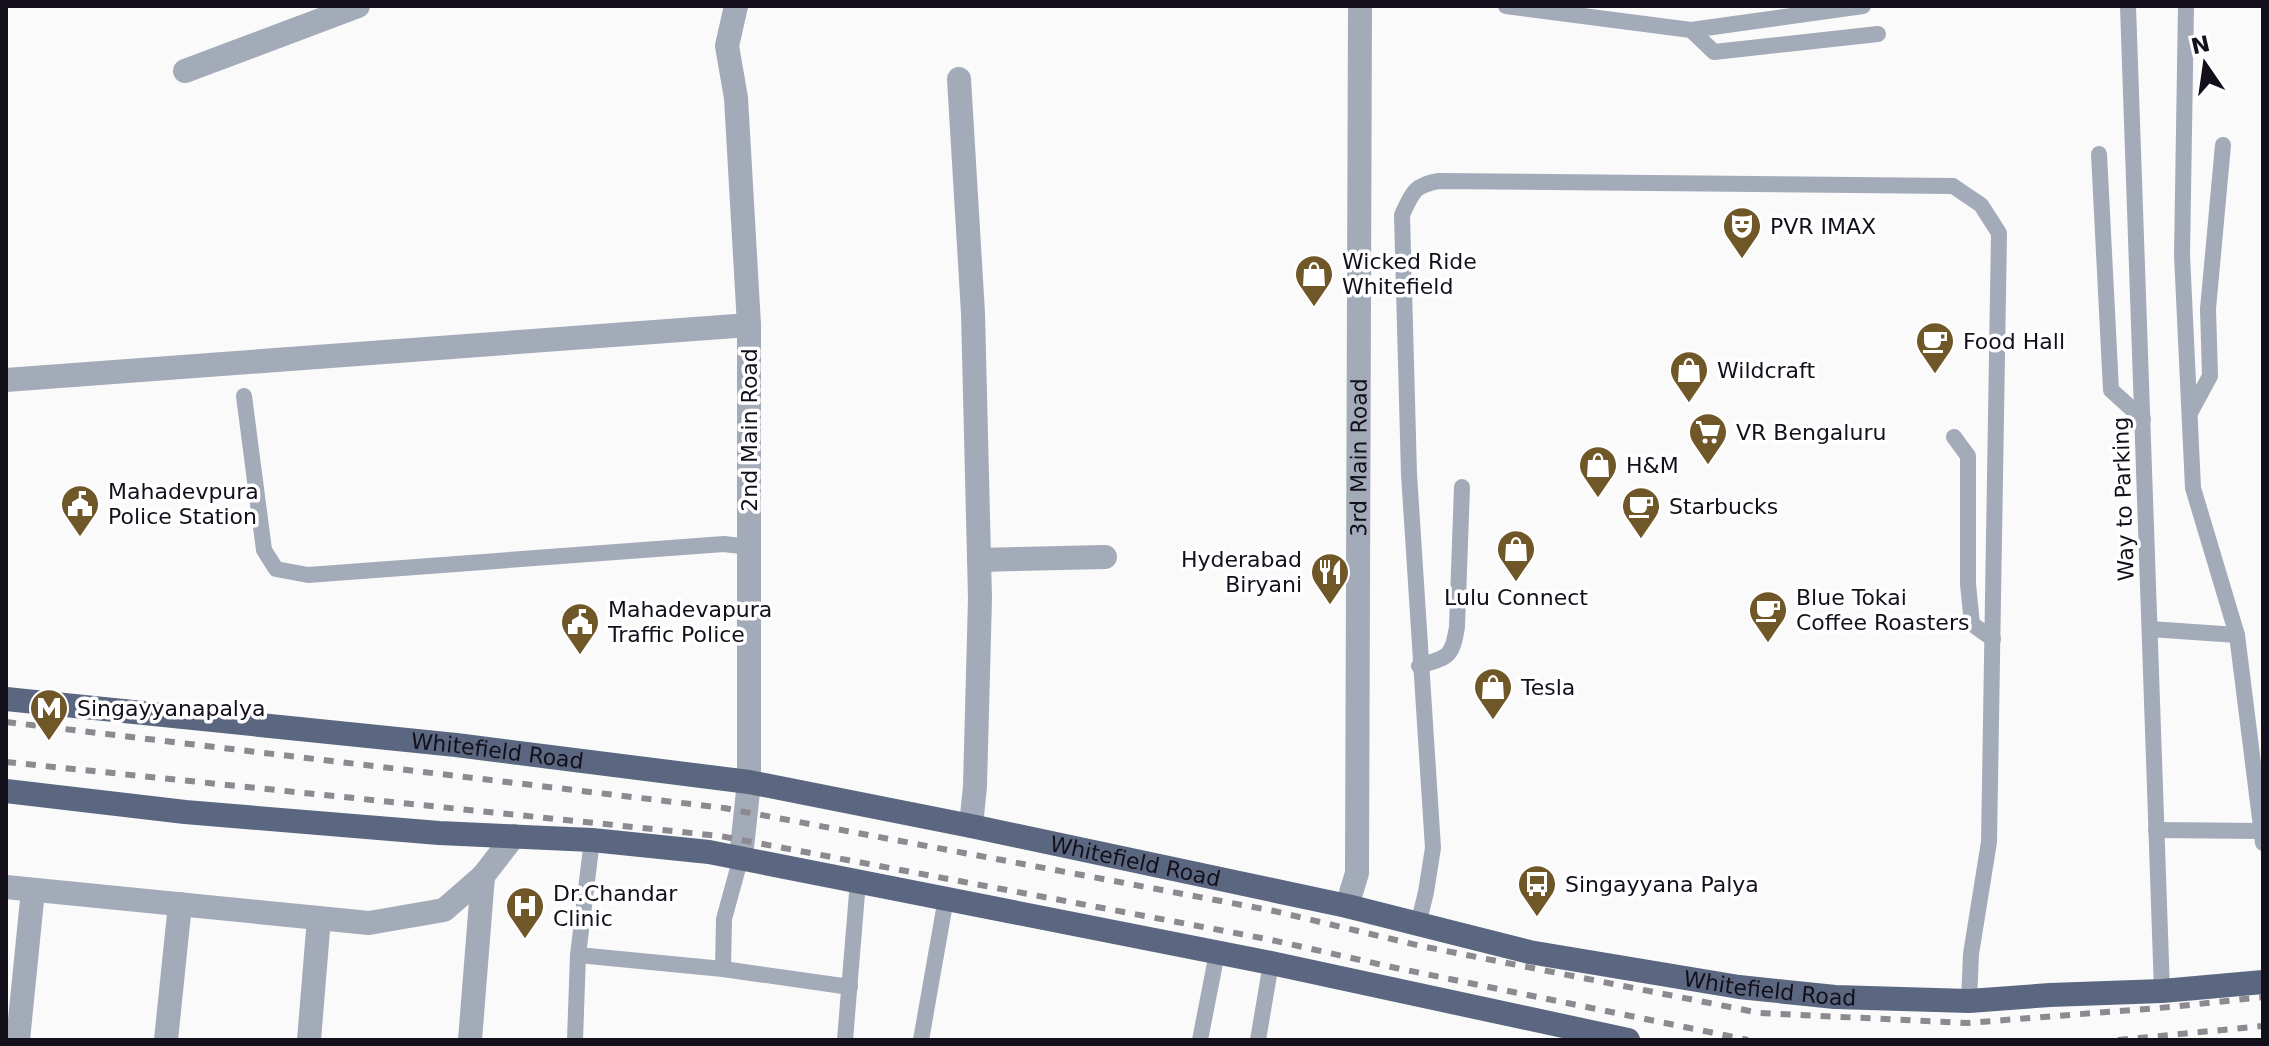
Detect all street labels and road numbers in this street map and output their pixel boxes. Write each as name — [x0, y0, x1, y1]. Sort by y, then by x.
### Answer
street label: 2nd Main Road — [737, 348, 762, 512]
street label: 3rd Main Road — [1346, 378, 1372, 537]
street label: Way to Parking — [2108, 416, 2139, 582]
street label: Whitefield Road — [410, 728, 585, 774]
street label: Whitefield Road — [1048, 831, 1223, 892]
street label: Whitefield Road — [1682, 966, 1857, 1011]

